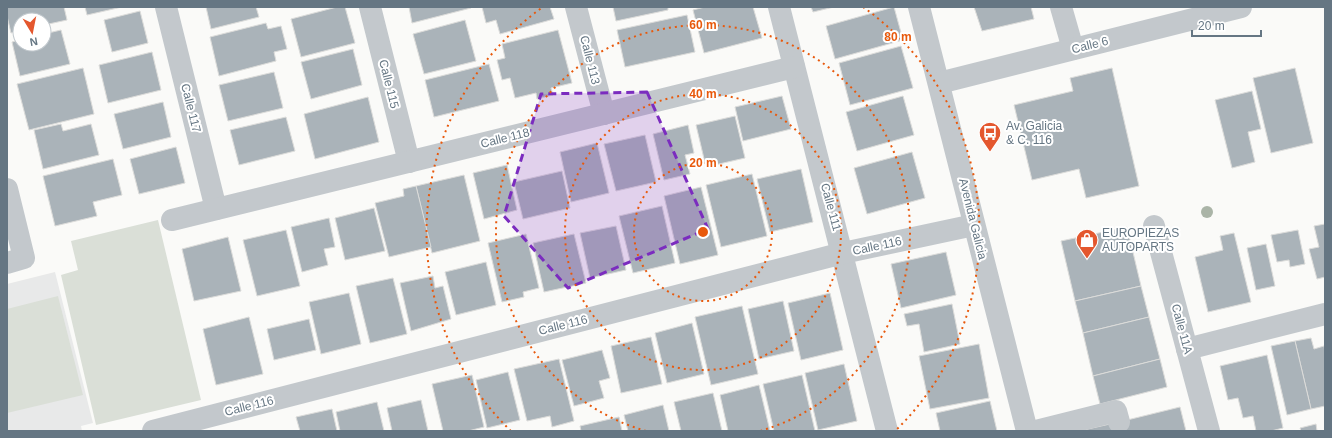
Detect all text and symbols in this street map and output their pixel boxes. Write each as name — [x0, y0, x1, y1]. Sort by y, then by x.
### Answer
north arrow — [12, 12, 52, 52]
scale bar — [1192, 12, 1261, 38]
text: 60 m — [689, 18, 717, 32]
text: 20 m — [1198, 19, 1225, 33]
text: 80 m — [884, 30, 912, 44]
street label: Calle 113 — [577, 34, 603, 86]
street label: Calle 6 — [1070, 34, 1110, 56]
text: N — [29, 35, 39, 48]
street label: Calle 115 — [376, 58, 402, 110]
street label: Calle 117 — [178, 82, 204, 134]
text: 40 m — [689, 87, 717, 101]
place label: Av. Galicia & C. 116 — [1006, 119, 1063, 147]
bus stop icon: Av. Galicia & C. 116 — [977, 120, 1003, 153]
street label: Calle 118 — [479, 125, 531, 151]
text: 20 m — [689, 156, 717, 170]
street label: Avenida Galicia — [956, 177, 990, 261]
street label: Calle 111 — [818, 182, 844, 233]
centre of rings — [696, 225, 710, 239]
place label: EUROPIEZAS AUTOPARTS — [1102, 226, 1179, 254]
shop icon: EUROPIEZAS AUTOPARTS — [1074, 227, 1100, 260]
street label: Calle 116 — [851, 234, 903, 258]
street label: Calle 11A — [1169, 302, 1195, 356]
street label: Calle 116 — [537, 312, 589, 338]
street label: Calle 116 — [223, 393, 275, 419]

